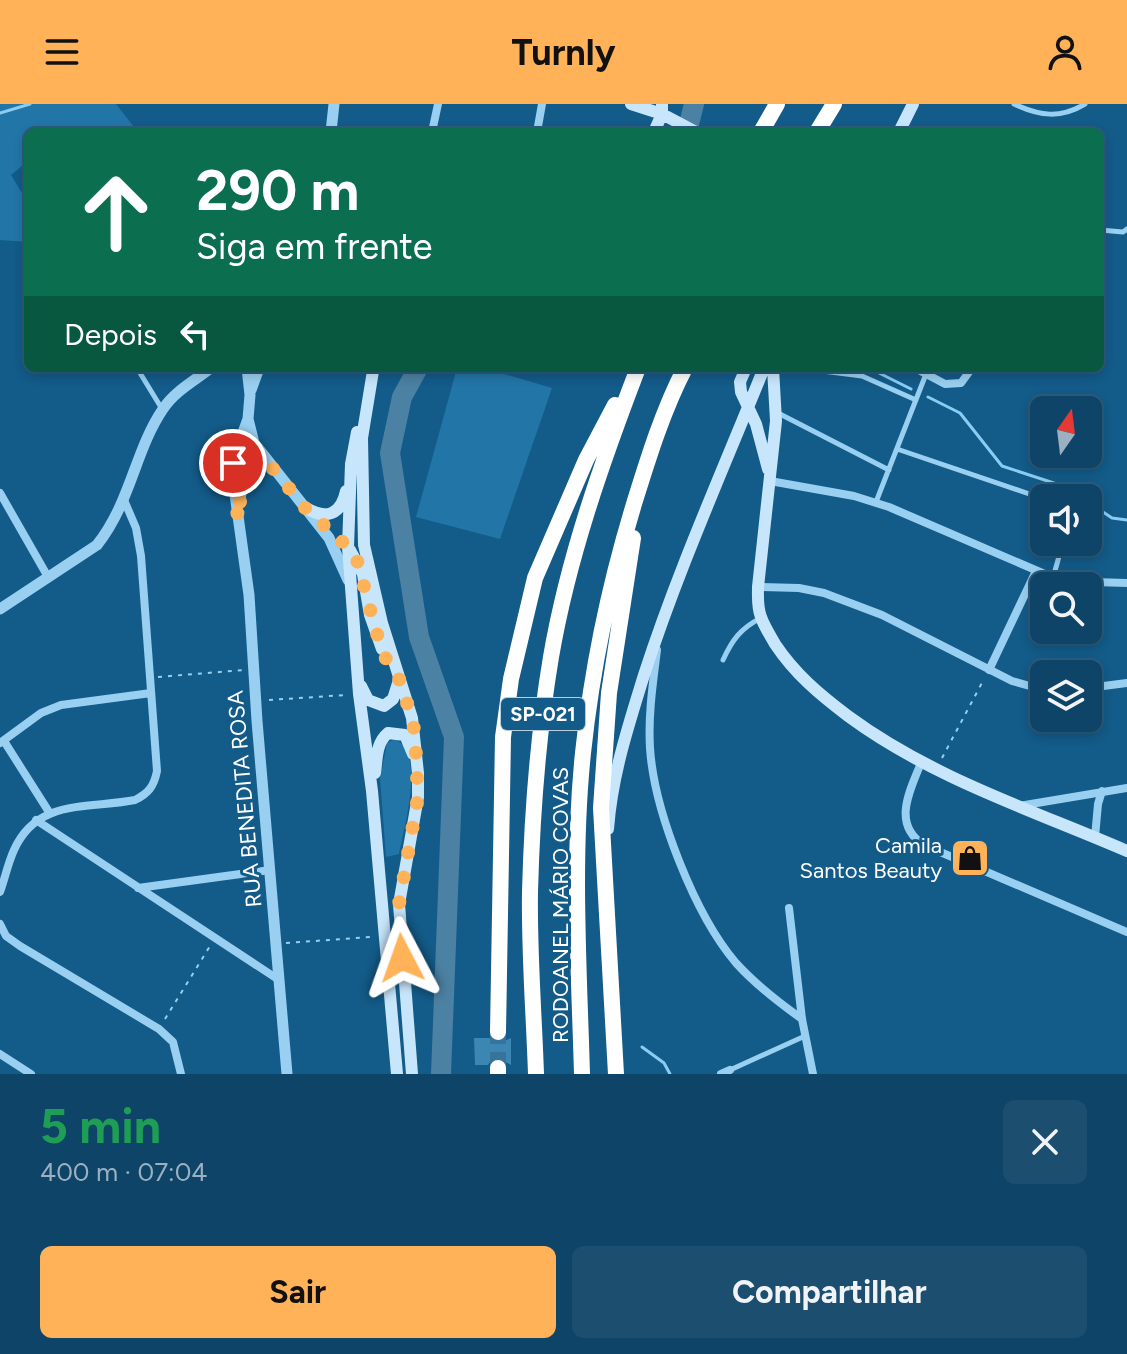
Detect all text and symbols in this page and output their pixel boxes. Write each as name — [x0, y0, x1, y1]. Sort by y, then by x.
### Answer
icon: menu — [40, 30, 84, 74]
icon: person — [1043, 30, 1087, 74]
text: Turnly — [512, 31, 615, 74]
text: 290 m — [196, 157, 359, 224]
icon: ahead — [64, 160, 168, 264]
text: Siga em frente — [196, 225, 432, 268]
icon: left — [173, 312, 217, 356]
text: Depois — [64, 316, 157, 353]
north arrow — [1030, 396, 1102, 468]
map controls — [1030, 396, 1102, 732]
pin — [199, 429, 267, 497]
icon: arrive — [211, 441, 255, 485]
button: sound — [1030, 484, 1102, 556]
button: search — [1030, 572, 1102, 644]
button: layers — [1030, 660, 1102, 732]
street label: RUA BENEDITA ROSA — [222, 689, 267, 908]
road number: SP-021 — [501, 698, 585, 730]
street label: RODOANEL MÁRIO COVAS — [547, 767, 574, 1043]
place label: Camila Santos Beauty — [799, 832, 942, 884]
shop icon: Camila Santos Beauty — [949, 837, 991, 879]
position arrow — [360, 916, 444, 1000]
text: 5 min — [40, 1097, 161, 1155]
button: close — [1003, 1100, 1087, 1184]
text: 400 m · 07:04 — [40, 1156, 208, 1188]
button: Sair — [40, 1246, 556, 1338]
button: Compartilhar — [572, 1246, 1087, 1338]

